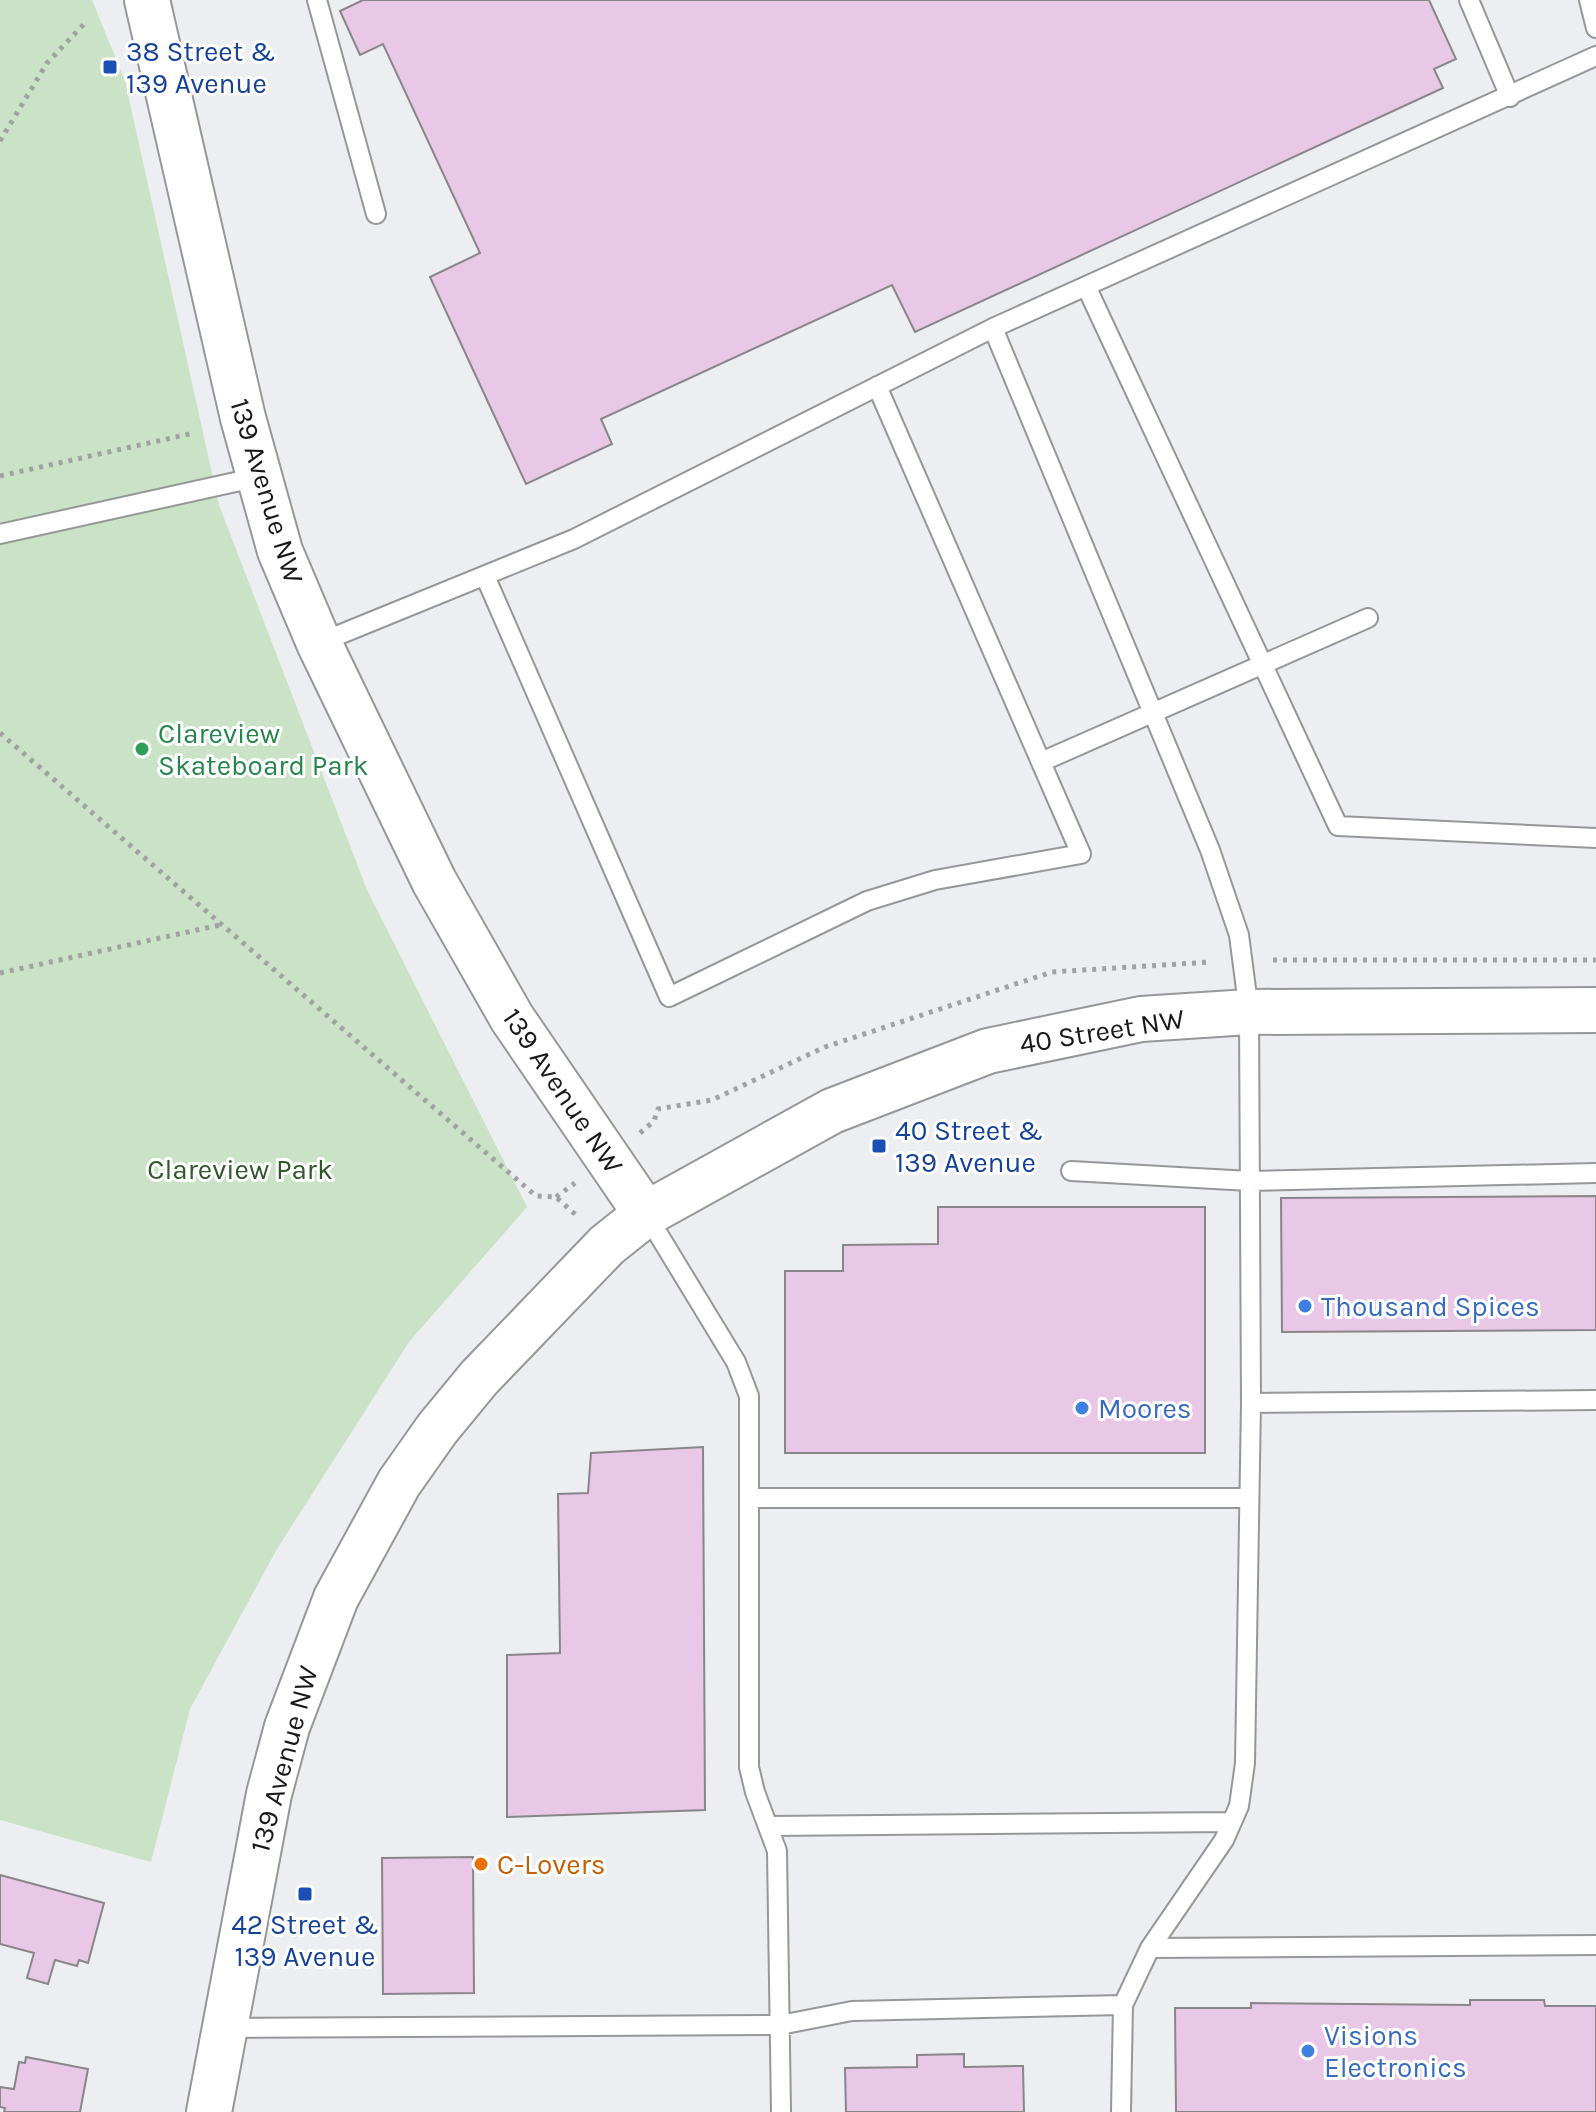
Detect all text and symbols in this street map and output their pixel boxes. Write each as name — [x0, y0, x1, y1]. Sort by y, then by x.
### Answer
place label: 38 Street & 139 Avenue — [126, 35, 276, 100]
marker: 38 Street & 139 Avenue — [101, 58, 119, 76]
street label: 139 Avenue NW — [223, 395, 311, 587]
place label: Clareview Skateboard Park — [158, 717, 369, 782]
marker: Clareview Skateboard Park — [133, 740, 151, 758]
street label: 139 Avenue NW — [496, 1002, 630, 1180]
street label: 40 Street NW — [1017, 1002, 1187, 1060]
place label: 40 Street & 139 Avenue — [895, 1114, 1043, 1179]
marker: 40 Street & 139 Avenue — [870, 1137, 888, 1155]
park label: Clareview Park — [147, 1153, 333, 1186]
place label: Thousand Spices — [1321, 1290, 1540, 1323]
marker: Thousand Spices — [1296, 1297, 1314, 1315]
place label: Moores — [1098, 1392, 1192, 1425]
marker: Moores — [1073, 1399, 1091, 1417]
street label: 139 Avenue NW — [243, 1662, 325, 1856]
place label: C-Lovers — [497, 1848, 606, 1881]
marker: C-Lovers — [472, 1855, 490, 1873]
marker: 42 Street & 139 Avenue — [296, 1885, 314, 1903]
place label: 42 Street & 139 Avenue — [231, 1908, 379, 1973]
place label: Visions Electronics — [1324, 2019, 1467, 2084]
marker: Visions Electronics — [1299, 2042, 1317, 2060]

